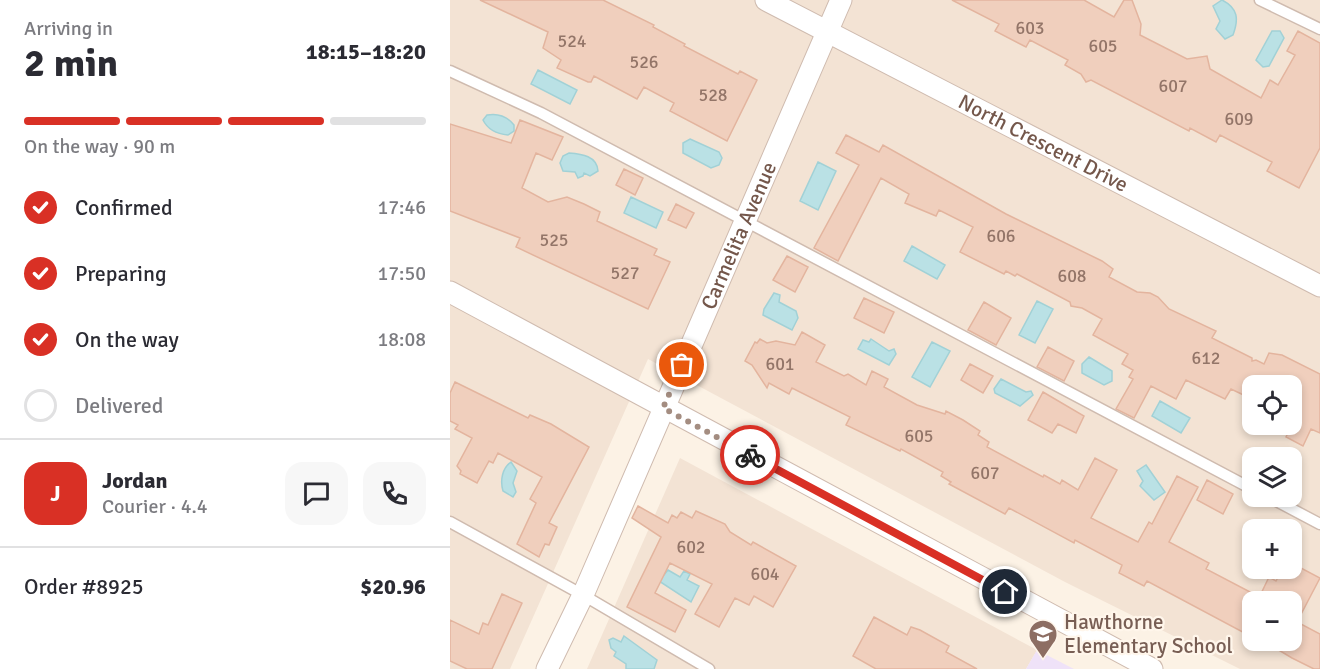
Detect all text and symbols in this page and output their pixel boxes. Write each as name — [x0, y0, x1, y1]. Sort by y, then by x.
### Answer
text: Arriving in — [24, 16, 113, 41]
house number: 603 — [1015, 17, 1045, 39]
house number: 524 — [557, 30, 587, 52]
house number: 605 — [1088, 35, 1118, 57]
text: 18:15–18:20 — [306, 38, 426, 65]
text: 2 min — [24, 39, 118, 87]
house number: 526 — [629, 51, 659, 73]
house number: 607 — [1158, 75, 1188, 97]
house number: 528 — [698, 84, 728, 106]
street label: North Crescent Drive — [954, 89, 1132, 198]
house number: 609 — [1224, 108, 1254, 130]
text: On the way · 90 m — [24, 134, 175, 159]
street label: Carmelita Avenue — [695, 158, 782, 313]
icon: check — [24, 191, 57, 224]
text: Confirmed — [75, 194, 173, 221]
text: 17:46 — [377, 195, 426, 220]
house number: 606 — [986, 225, 1016, 247]
house number: 525 — [539, 229, 569, 251]
icon: check — [24, 257, 57, 290]
text: Preparing — [75, 260, 167, 287]
text: 17:50 — [377, 261, 426, 286]
house number: 527 — [610, 262, 640, 284]
house number: 608 — [1057, 265, 1087, 287]
icon: check — [24, 323, 57, 356]
text: On the way — [75, 326, 179, 353]
text: 18:08 — [377, 327, 426, 352]
pin — [656, 339, 707, 390]
house number: 612 — [1191, 347, 1221, 369]
icon: bag — [665, 348, 698, 381]
house number: 601 — [765, 353, 795, 375]
map controls — [1242, 375, 1302, 651]
button: locate — [1242, 375, 1302, 435]
text: Delivered — [75, 392, 163, 419]
courier — [720, 425, 780, 485]
house number: 605 — [904, 425, 934, 447]
icon: bike — [734, 439, 767, 472]
button: layers — [1242, 447, 1302, 507]
button: chat — [285, 462, 348, 525]
button: phone — [363, 462, 426, 525]
house number: 607 — [970, 462, 1000, 484]
text: Jordan — [102, 467, 168, 494]
text: J — [50, 480, 61, 507]
text: Courier · 4.4 — [102, 494, 208, 519]
button: + — [1242, 519, 1302, 579]
house number: 602 — [676, 536, 706, 558]
house number: 604 — [750, 563, 780, 585]
pin — [979, 566, 1030, 617]
text: Order #8925 — [24, 573, 144, 600]
text: $20.96 — [360, 573, 426, 600]
icon: home — [988, 575, 1021, 608]
button: − — [1242, 591, 1302, 651]
place label: Hawthorne Elementary School — [1064, 609, 1233, 659]
school or university icon: Hawthorne Elementary School — [1027, 618, 1059, 660]

